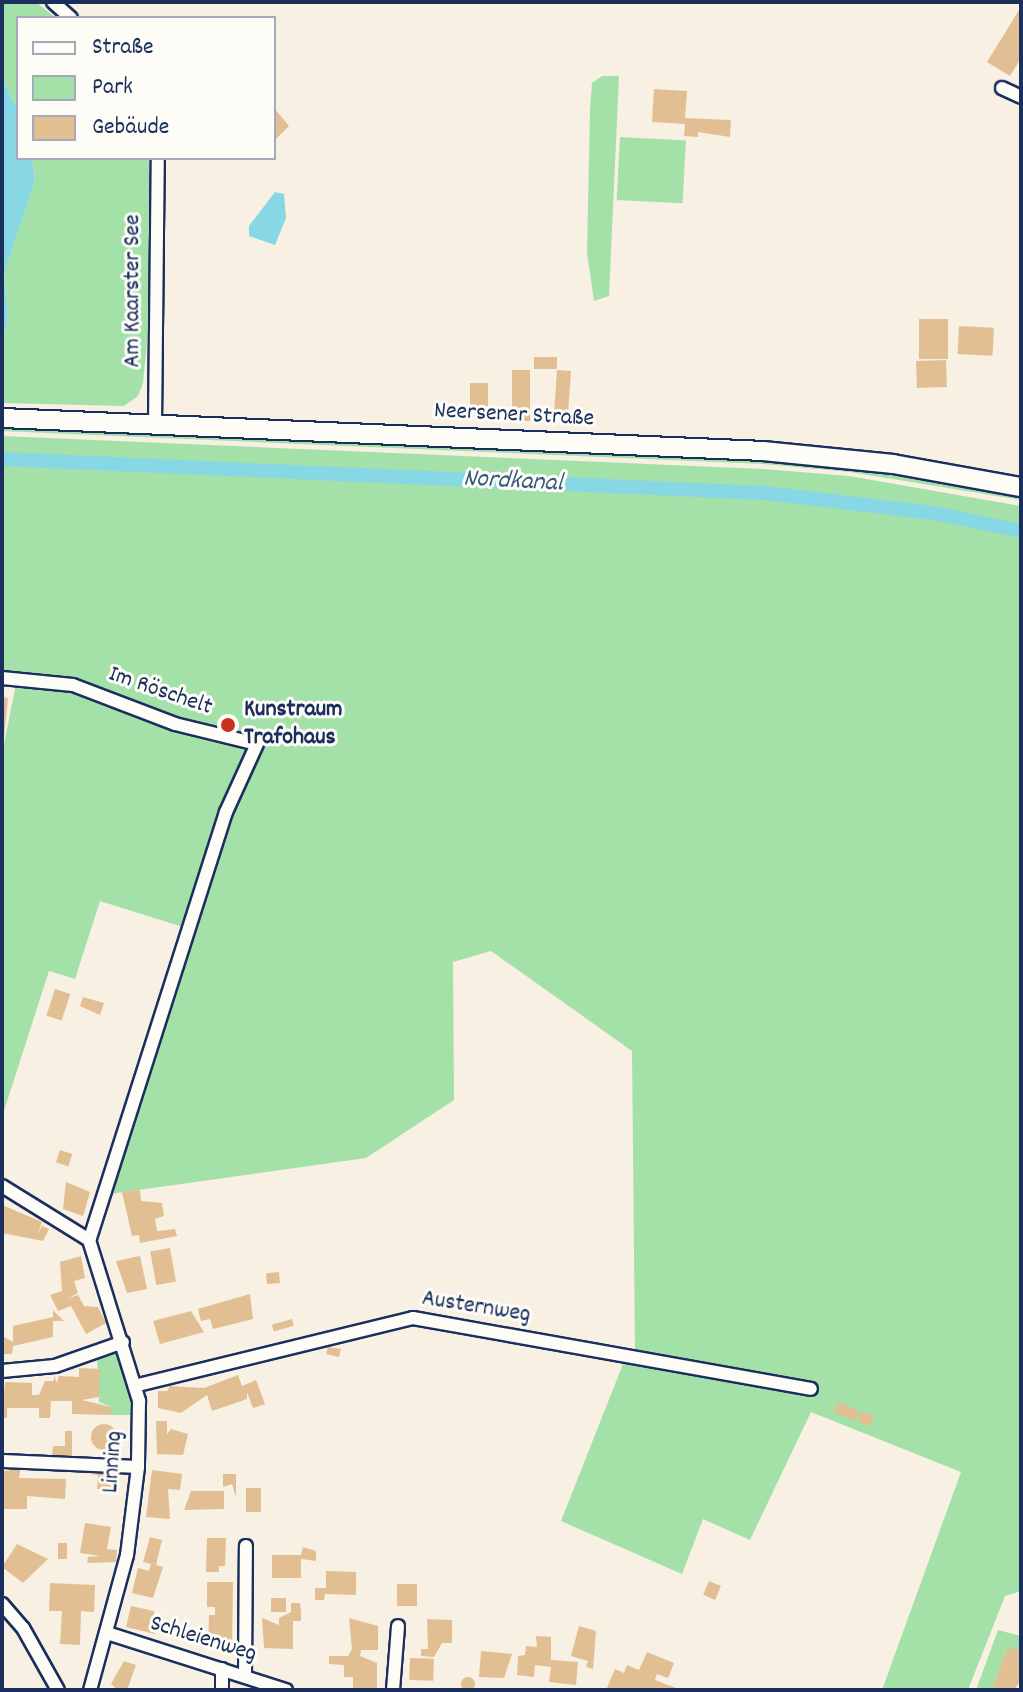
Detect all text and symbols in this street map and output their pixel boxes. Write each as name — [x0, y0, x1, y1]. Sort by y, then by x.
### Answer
legend — [16, 16, 276, 160]
text: Straße — [92, 31, 154, 65]
text: Park — [92, 71, 133, 105]
text: Gebäude — [92, 111, 169, 145]
street label: Am Kaarster See — [120, 214, 148, 368]
street label: Neersener Straße — [433, 397, 595, 435]
water label: Nordkanal — [463, 464, 563, 500]
street label: Im Röschelt — [104, 661, 216, 723]
place label: Kunstraum Trafohaus — [244, 697, 342, 753]
marker: Kunstraum Trafohaus — [219, 716, 237, 734]
street label: Austernweg — [420, 1285, 532, 1331]
street label: Linning — [97, 1430, 131, 1494]
street label: Schleienweg — [146, 1610, 260, 1670]

